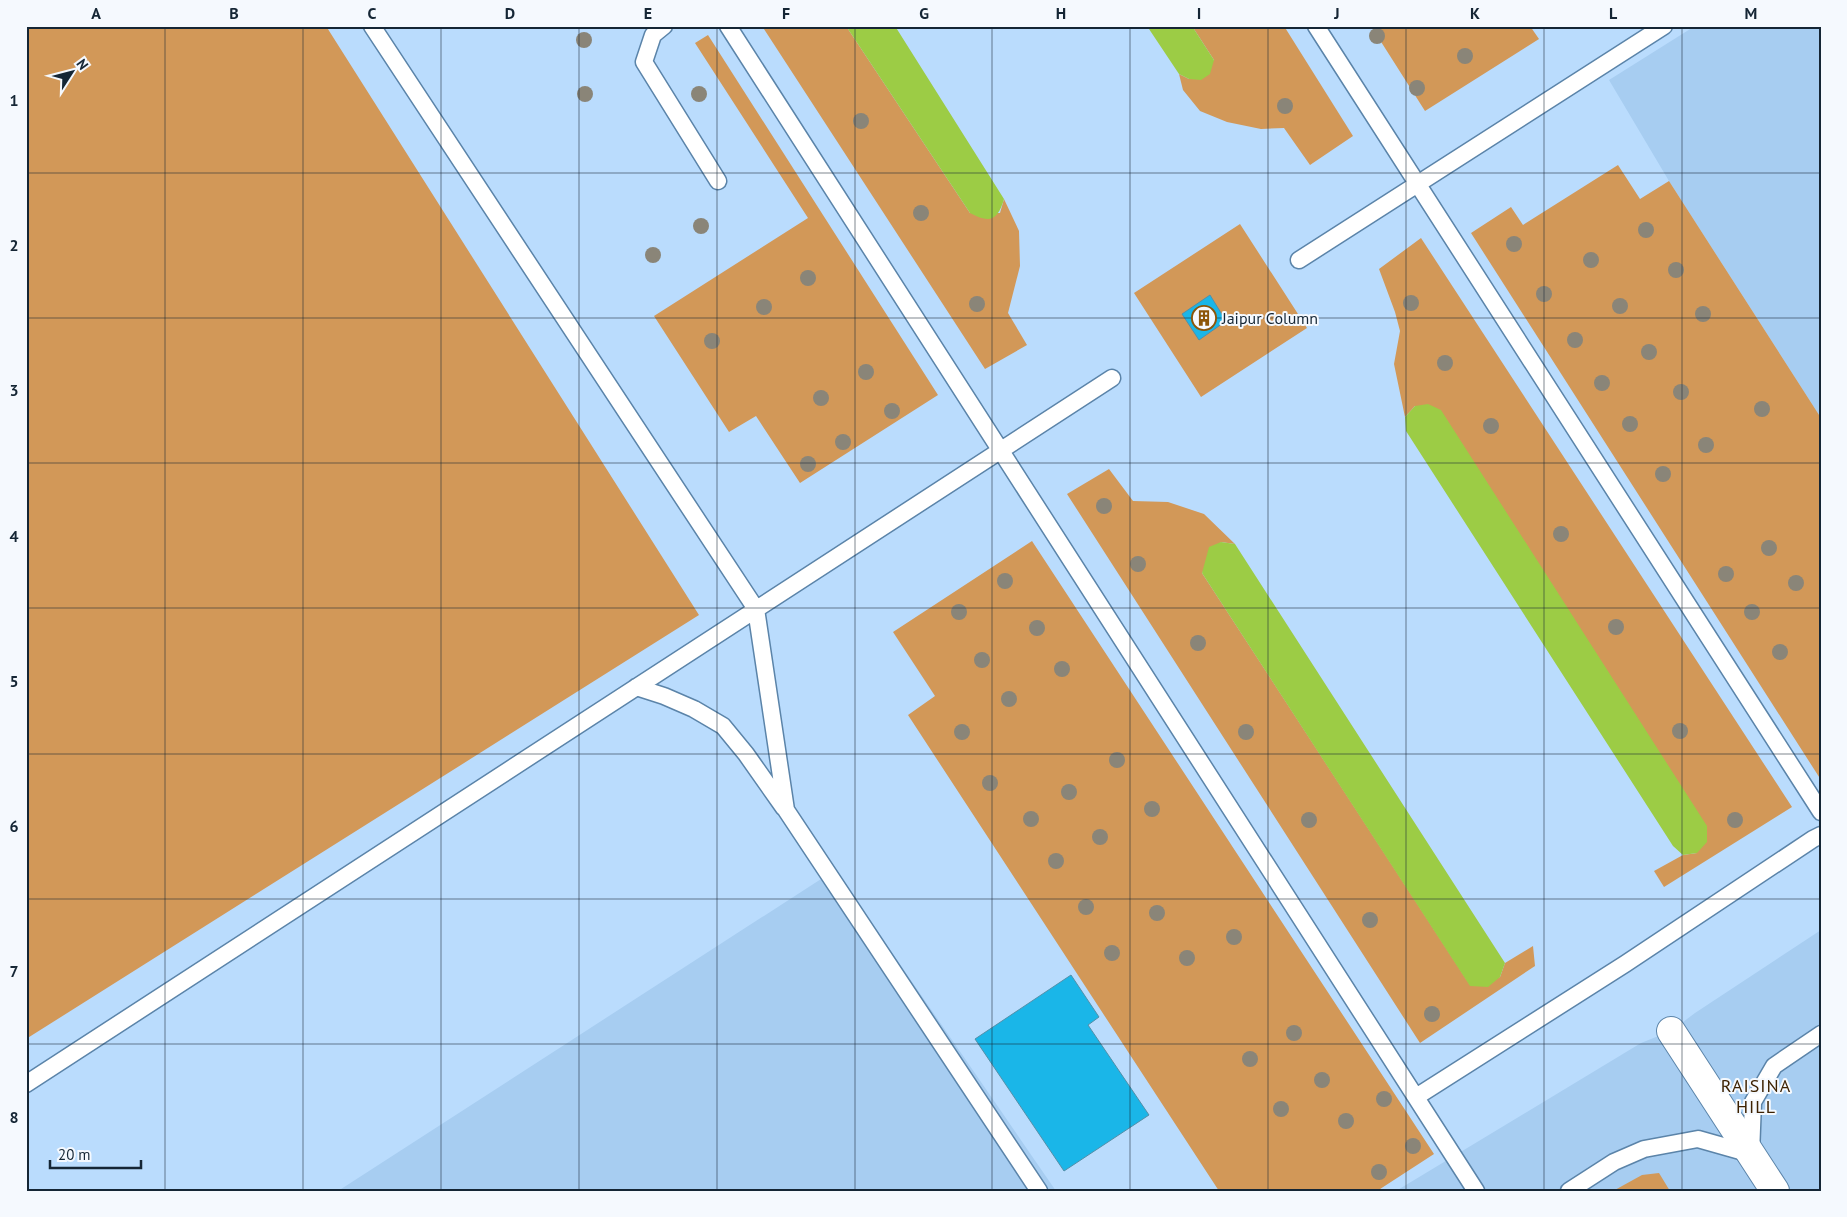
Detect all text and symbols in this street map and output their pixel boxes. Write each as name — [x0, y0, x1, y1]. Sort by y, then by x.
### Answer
text: A — [91, 3, 101, 23]
text: B — [229, 3, 239, 23]
text: C — [368, 3, 377, 23]
text: D — [505, 3, 515, 23]
text: E — [644, 3, 652, 23]
text: F — [782, 3, 790, 23]
text: G — [919, 3, 929, 23]
text: H — [1056, 3, 1066, 23]
text: I — [1197, 3, 1201, 23]
text: J — [1333, 3, 1340, 23]
text: K — [1470, 3, 1480, 23]
text: L — [1609, 3, 1618, 23]
text: M — [1745, 3, 1757, 23]
north arrow — [48, 48, 98, 98]
text: N — [73, 55, 93, 73]
text: 1 — [9, 90, 19, 110]
text: 2 — [9, 235, 19, 255]
building icon: Jaipur Column — [1191, 305, 1217, 331]
place label: Jaipur Column — [1221, 308, 1318, 328]
text: 3 — [9, 380, 19, 400]
text: 4 — [9, 526, 19, 546]
text: 5 — [9, 671, 19, 691]
text: 6 — [9, 816, 19, 836]
text: 7 — [9, 961, 19, 981]
district label: RAISINA HILL — [1721, 1074, 1791, 1118]
text: 8 — [9, 1107, 19, 1127]
scale bar — [50, 1137, 141, 1169]
text: 20 m — [58, 1145, 91, 1164]

